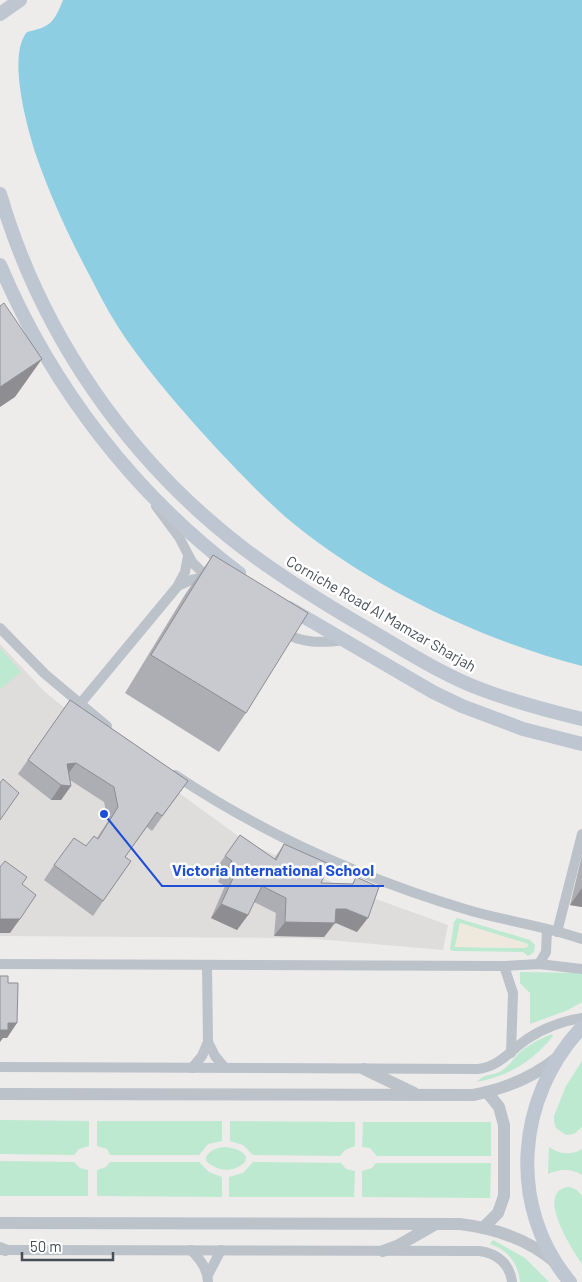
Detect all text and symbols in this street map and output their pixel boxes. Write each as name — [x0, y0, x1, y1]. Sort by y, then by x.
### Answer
street label: Corniche Road Al Mamzar Sharjah — [283, 551, 480, 675]
callout: Victoria International School — [162, 855, 384, 886]
text: Victoria International School — [172, 860, 374, 879]
scale bar — [22, 1230, 114, 1262]
text: 50 m — [30, 1237, 62, 1255]

